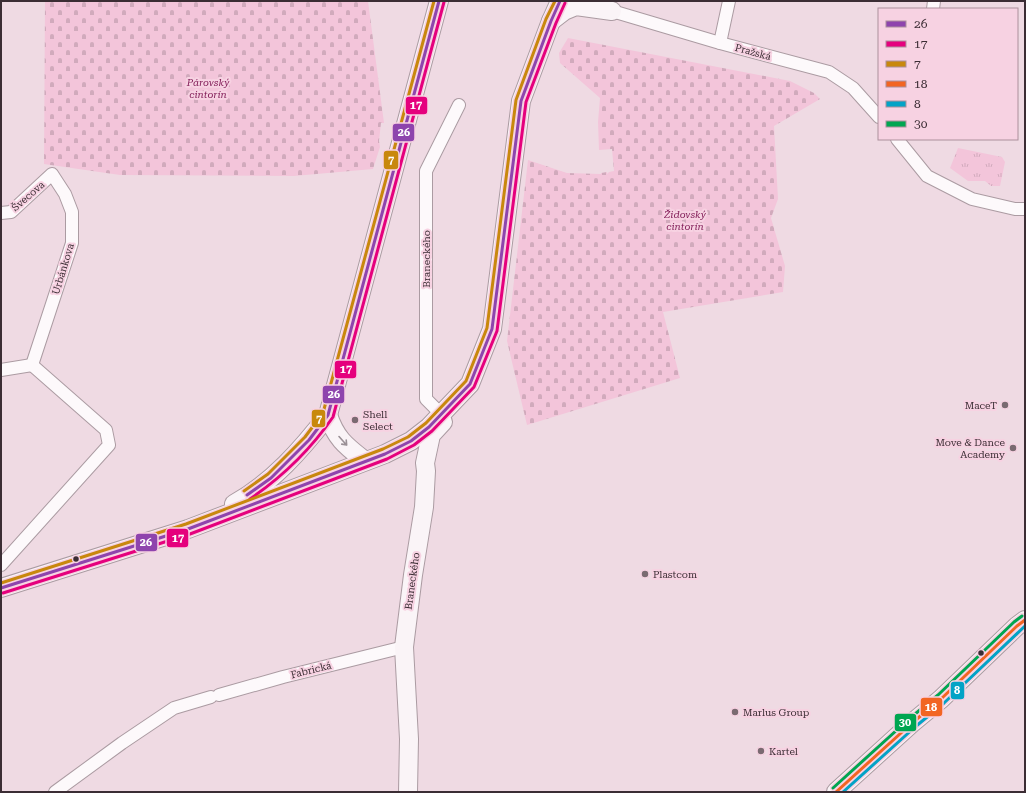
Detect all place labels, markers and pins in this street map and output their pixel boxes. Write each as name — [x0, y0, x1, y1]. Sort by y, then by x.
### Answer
place label: MaceT — [965, 400, 997, 411]
marker: MaceT — [1000, 400, 1010, 410]
place label: Shell Select — [363, 409, 393, 432]
marker: Shell Select — [350, 415, 360, 425]
place label: Move & Dance Academy — [935, 437, 1006, 460]
marker: Move & Dance Academy — [1008, 443, 1018, 453]
unlabelled marker — [71, 554, 81, 564]
marker: Plastcom — [640, 569, 650, 579]
place label: Plastcom — [653, 569, 697, 580]
unlabelled marker — [976, 648, 986, 658]
marker: Marlus Group — [730, 707, 740, 717]
place label: Marlus Group — [743, 707, 810, 718]
marker: Kartel — [756, 746, 766, 756]
place label: Kartel — [769, 746, 798, 757]

